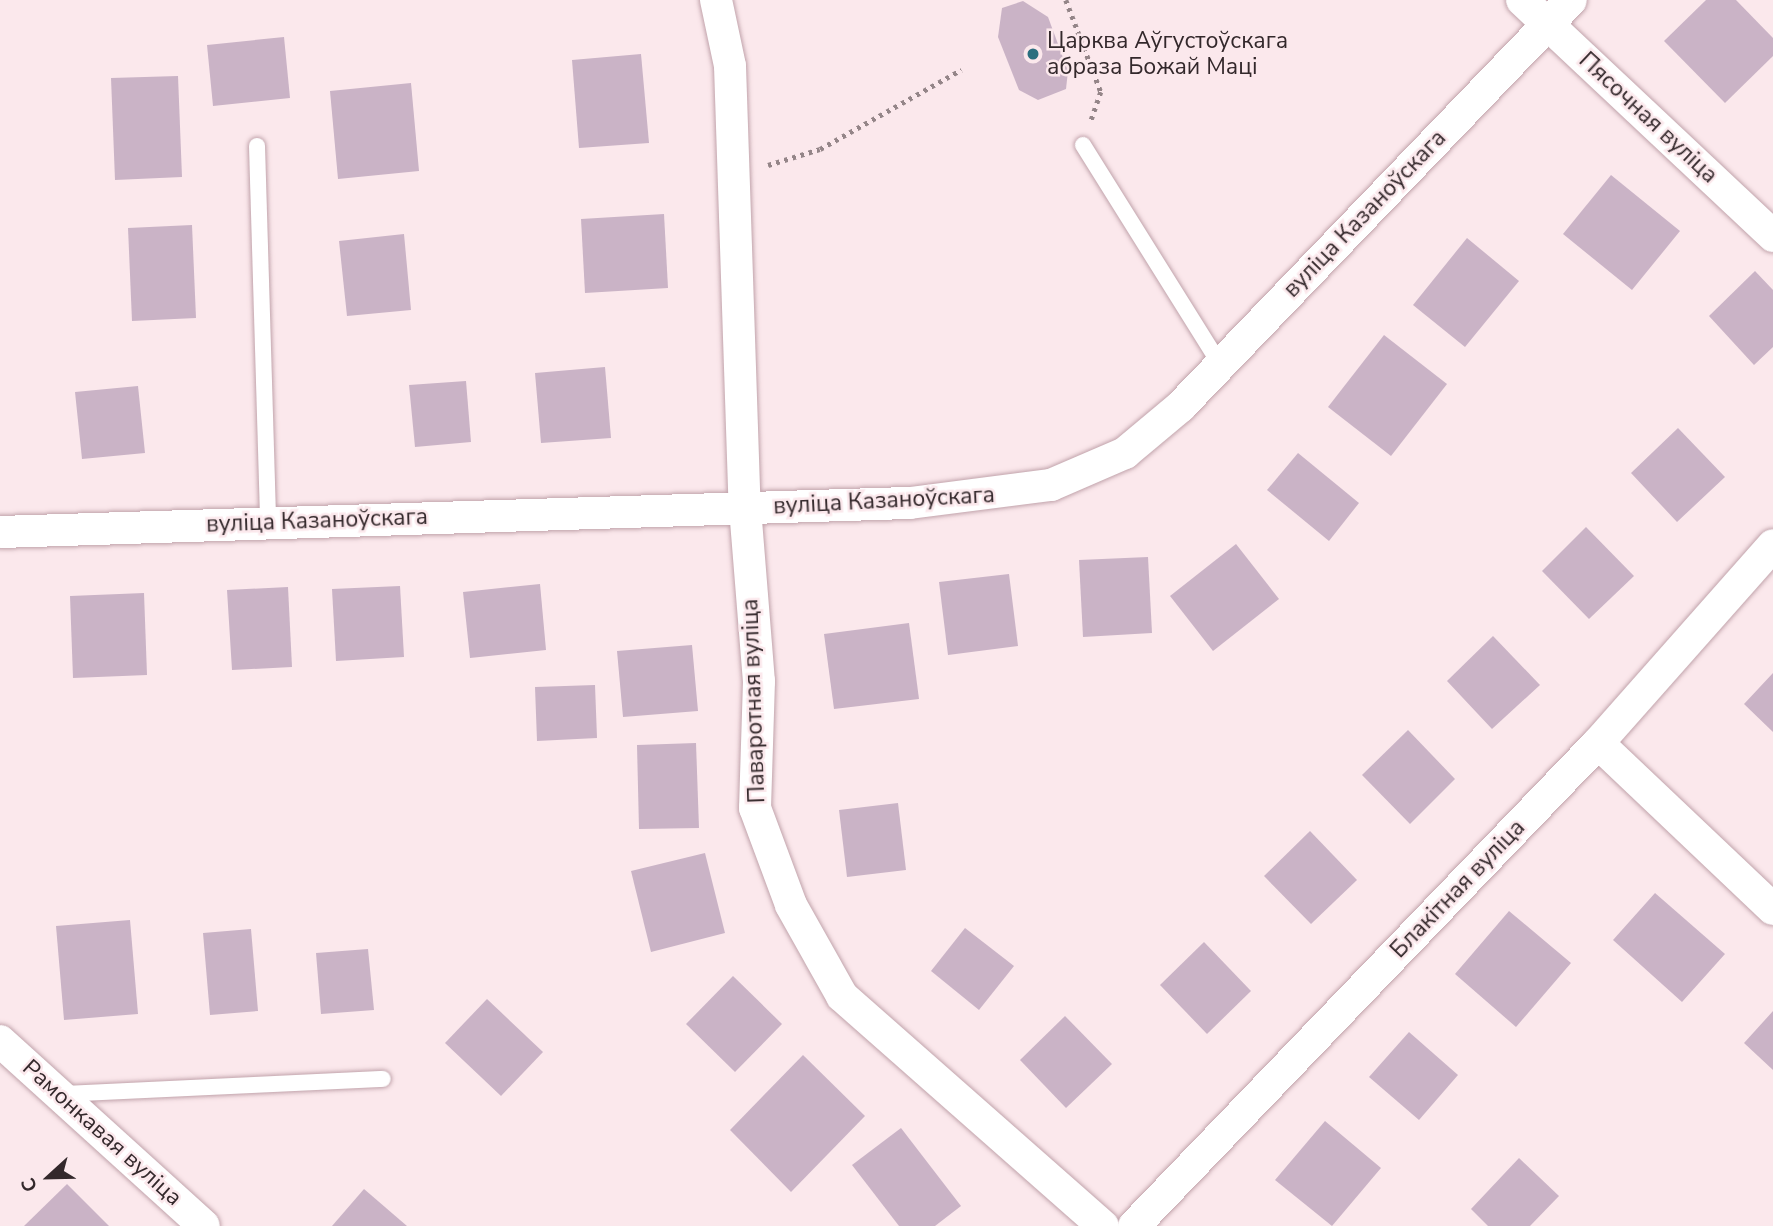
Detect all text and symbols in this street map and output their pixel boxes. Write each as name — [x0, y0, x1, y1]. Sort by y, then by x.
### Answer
place label: Царква Аўгустоўскага абраза Божай Маці — [1047, 27, 1288, 81]
marker: Царква Аўгустоўскага абраза Божай Маці — [1025, 46, 1041, 62]
street label: Пясочная вуліца — [1573, 47, 1723, 189]
street label: вуліца Казаноўскага — [1278, 125, 1452, 303]
street label: вуліца Казаноўскага — [773, 481, 995, 521]
street label: вуліца Казаноўскага — [206, 503, 428, 539]
street label: Паваротная вуліца — [737, 598, 771, 804]
street label: Блакітная вуліца — [1385, 814, 1531, 964]
street label: Рамонкавая вуліца — [17, 1054, 187, 1212]
north arrow — [14, 1142, 84, 1212]
text: С — [15, 1174, 44, 1196]

